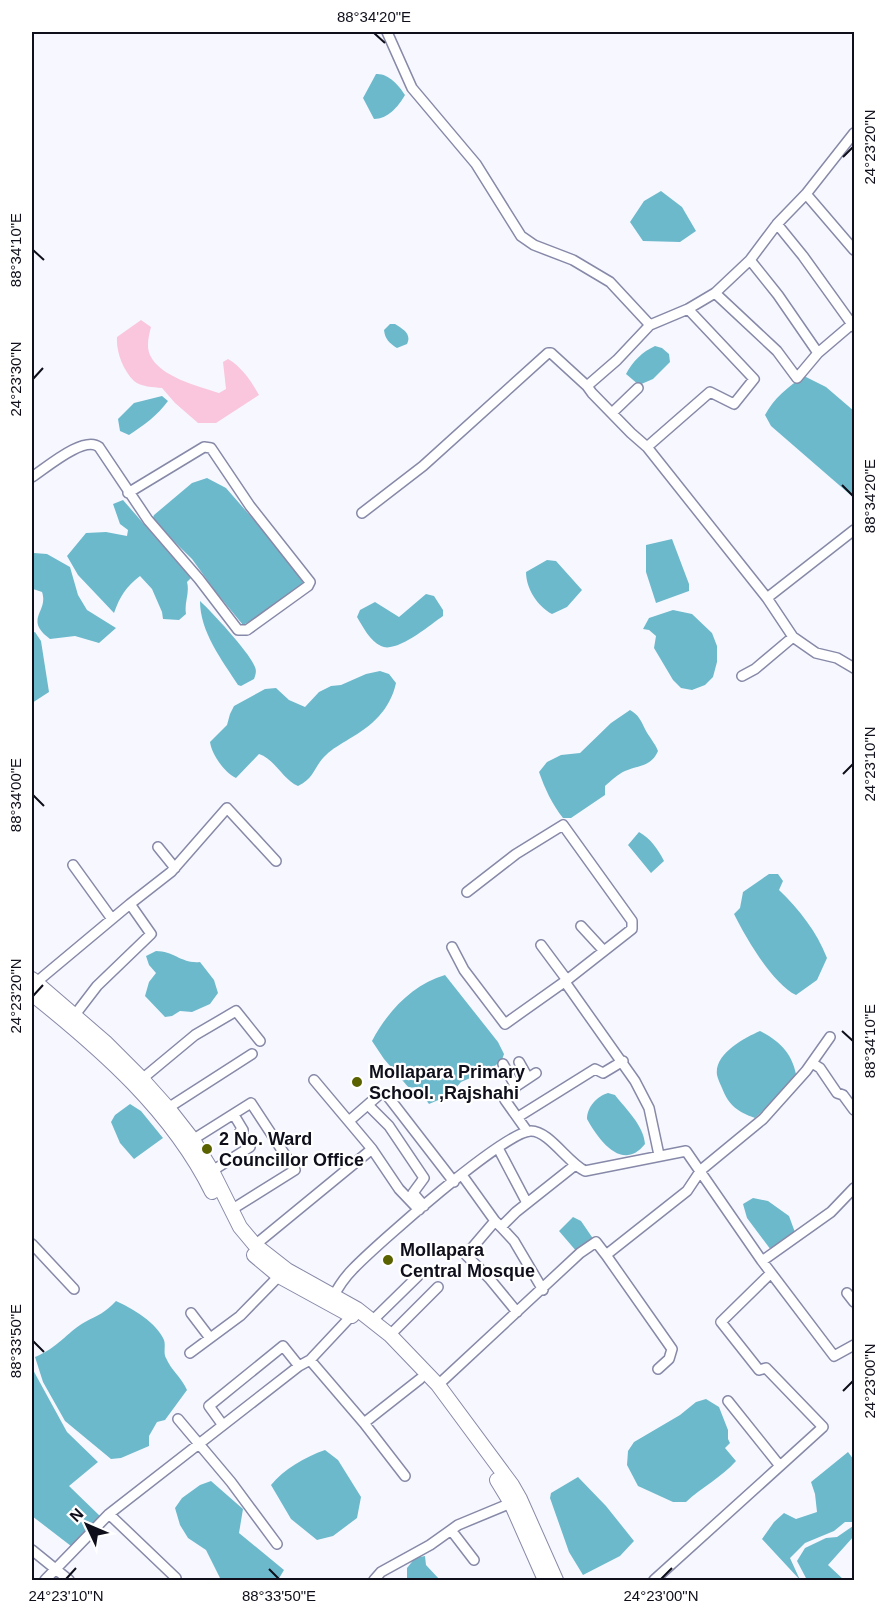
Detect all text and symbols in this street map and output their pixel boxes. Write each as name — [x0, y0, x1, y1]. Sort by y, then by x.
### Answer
text: 88°34'20"E — [337, 8, 411, 25]
text: 24°23'20"N — [861, 109, 878, 185]
text: 88°34'10"E — [7, 213, 24, 287]
text: 24°23'30"N — [7, 341, 24, 417]
text: 88°34'20"E — [861, 459, 878, 533]
text: 24°23'10"N — [861, 726, 878, 802]
text: 88°34'00"E — [7, 758, 24, 832]
text: 24°23'20"N — [7, 958, 24, 1034]
text: 88°34'10"E — [861, 1004, 878, 1078]
place label: Mollapara Primary School. ,Rajshahi — [369, 1062, 525, 1103]
marker: Mollapara Primary School. ,Rajshahi — [350, 1075, 364, 1089]
place label: 2 No. Ward Councillor Office — [219, 1129, 364, 1170]
marker: 2 No. Ward Councillor Office — [200, 1142, 214, 1156]
place label: Mollapara Central Mosque — [400, 1240, 535, 1281]
marker: Mollapara Central Mosque — [381, 1253, 395, 1267]
text: 88°33'50"E — [7, 1304, 24, 1378]
text: 24°23'00"N — [861, 1343, 878, 1419]
north arrow — [57, 1495, 117, 1555]
text: N — [66, 1505, 87, 1525]
text: 24°23'10"N — [28, 1587, 104, 1604]
text: 88°33'50"E — [242, 1587, 316, 1604]
text: 24°23'00"N — [623, 1587, 699, 1604]

